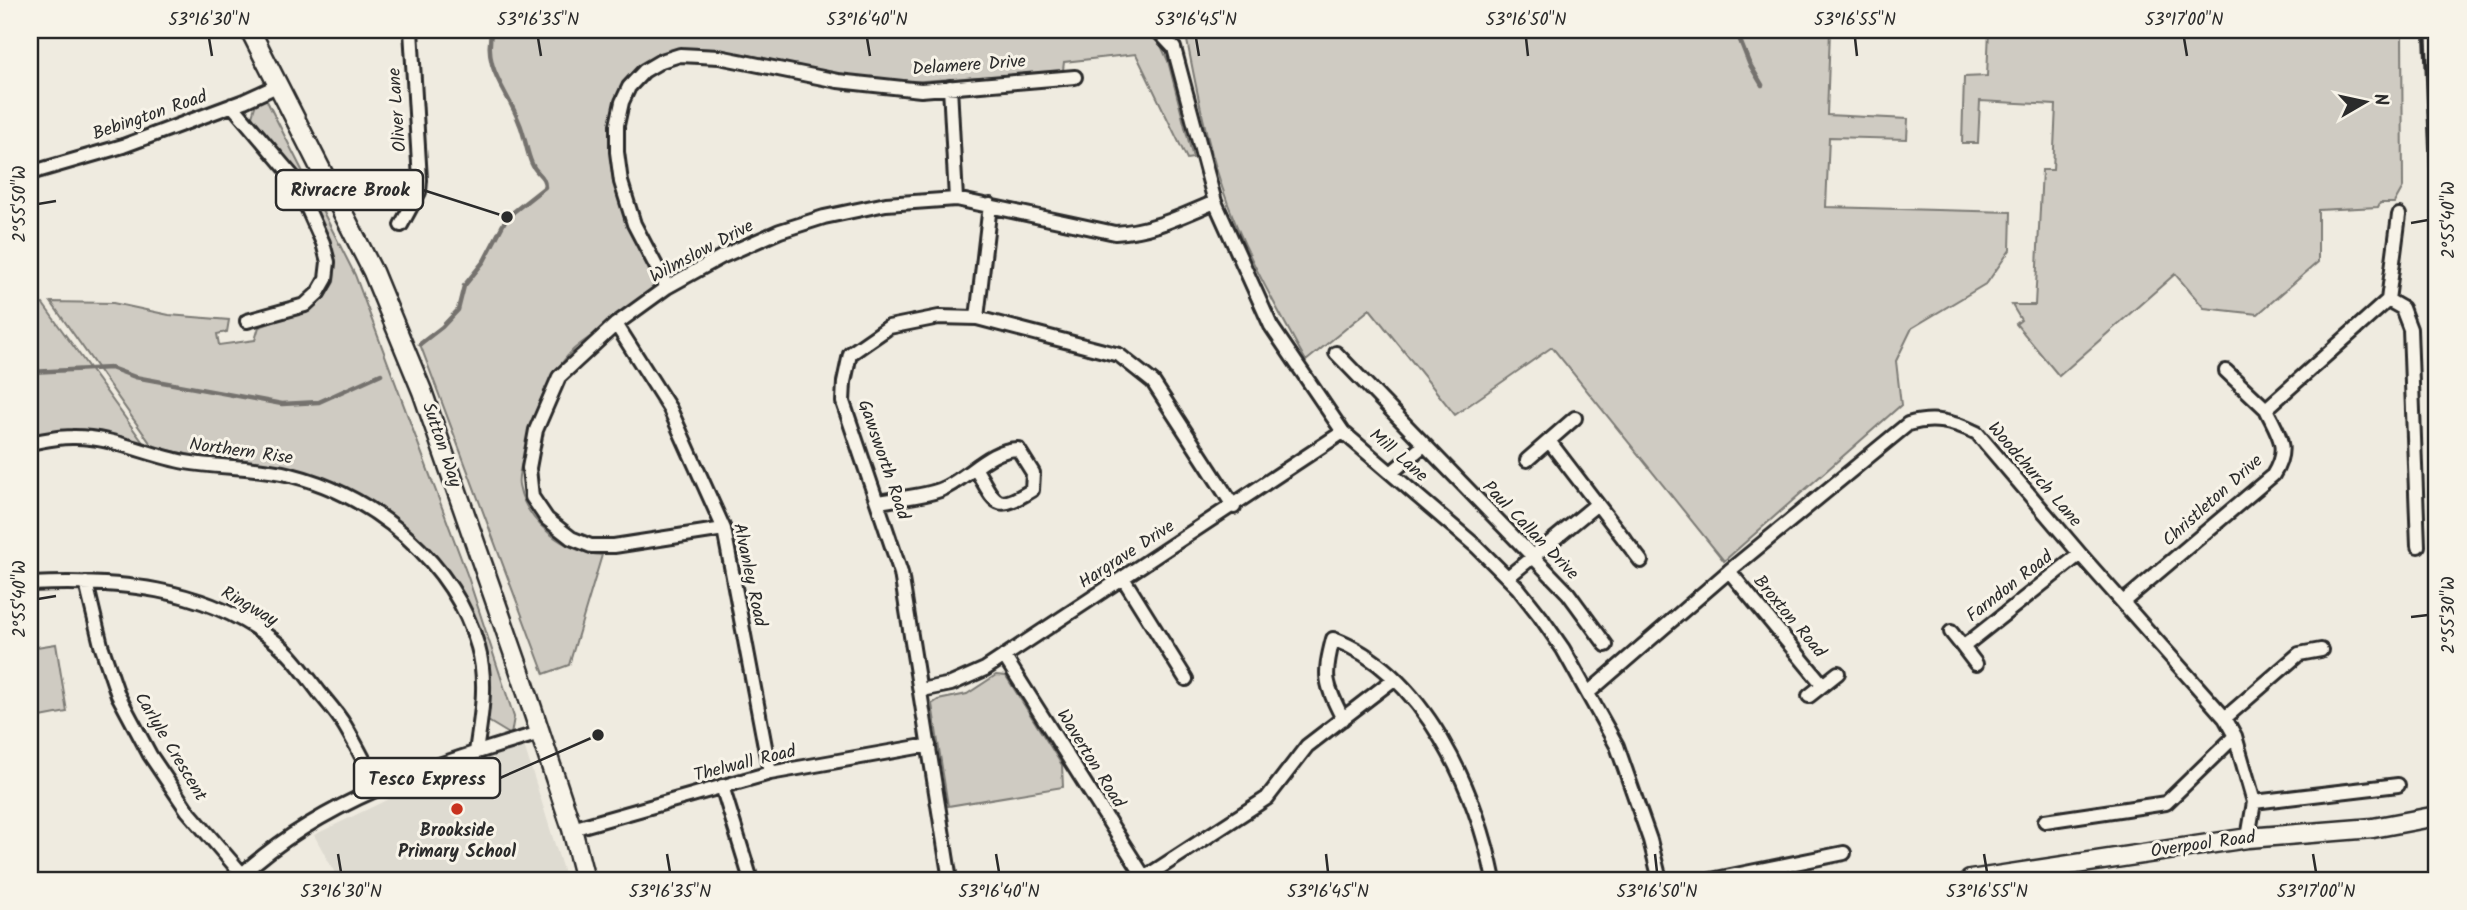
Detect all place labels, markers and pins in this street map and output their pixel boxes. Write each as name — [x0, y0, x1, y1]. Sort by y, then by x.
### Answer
callout: Rivracre Brook — [276, 170, 423, 210]
callout: Tesco Express — [354, 758, 500, 798]
marker: Brookside Primary School — [449, 801, 465, 817]
place label: Brookside Primary School — [398, 817, 516, 867]

